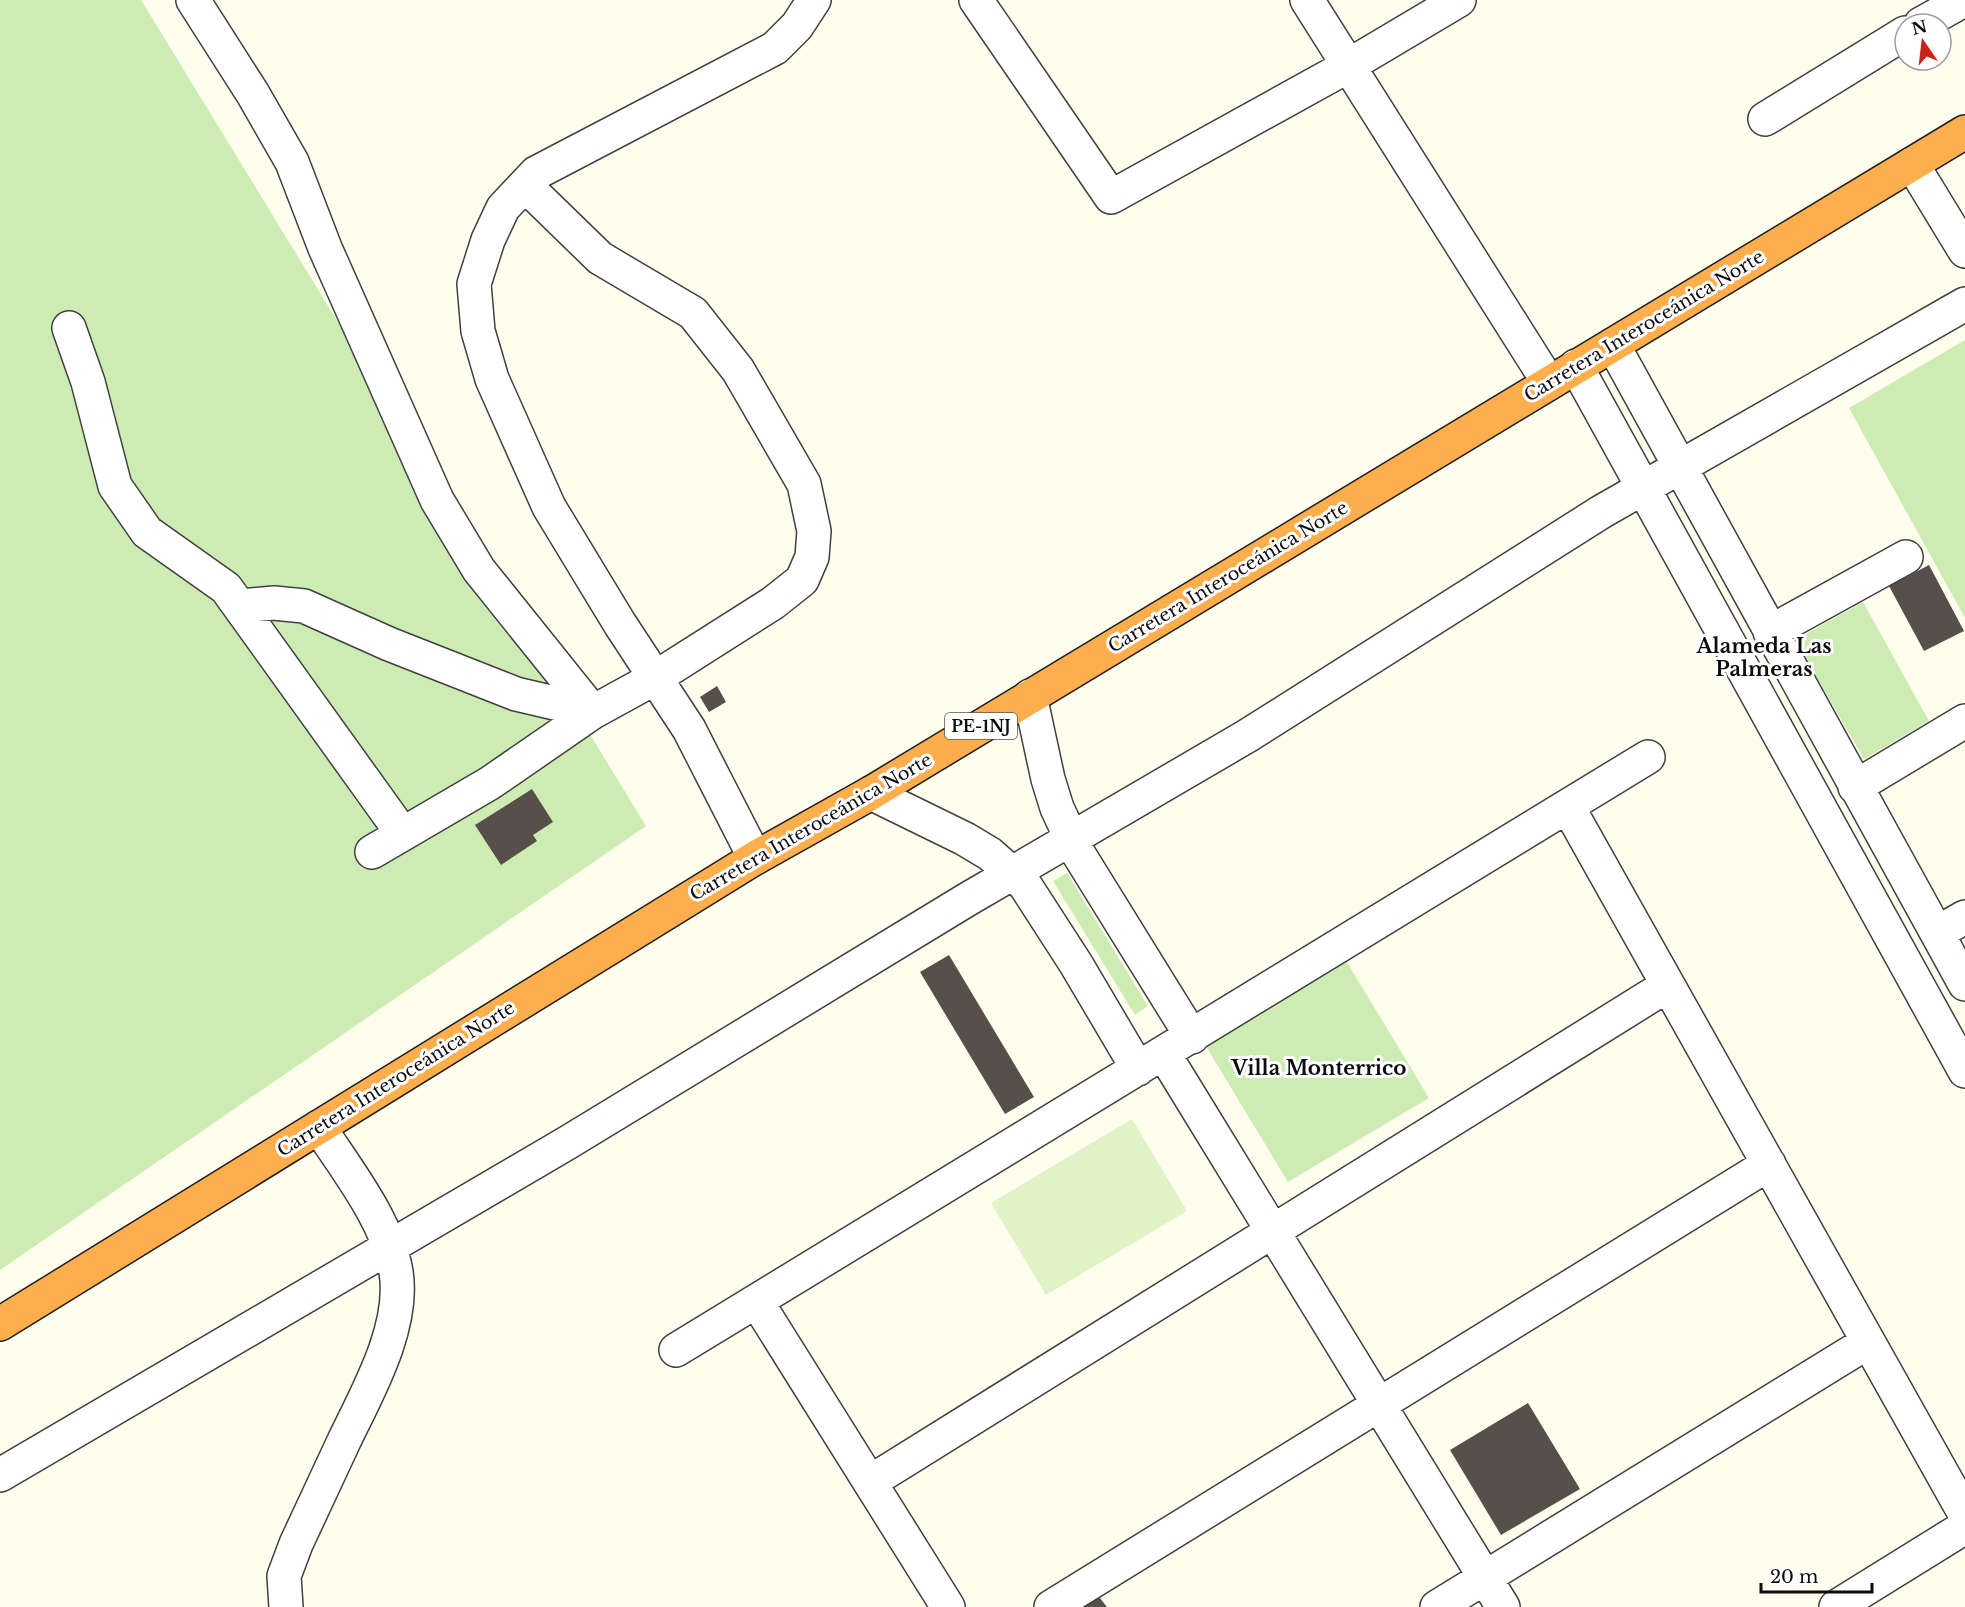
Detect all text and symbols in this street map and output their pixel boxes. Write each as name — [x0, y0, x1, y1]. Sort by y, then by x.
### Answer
north arrow — [1893, 12, 1953, 72]
text: N — [1910, 16, 1929, 39]
street label: Carretera Interoceánica Norte — [1520, 246, 1768, 406]
street label: Carretera Interoceánica Norte — [1104, 497, 1352, 657]
district label: Alameda Las Palmeras — [1695, 634, 1832, 681]
road number: PE-1NJ — [945, 713, 1017, 739]
street label: Carretera Interoceánica Norte — [686, 749, 936, 905]
street label: Carretera Interoceánica Norte — [273, 997, 519, 1161]
district label: Villa Monterrico — [1230, 1056, 1407, 1080]
scale bar — [1761, 1556, 1872, 1594]
text: 20 m — [1770, 1566, 1818, 1588]

